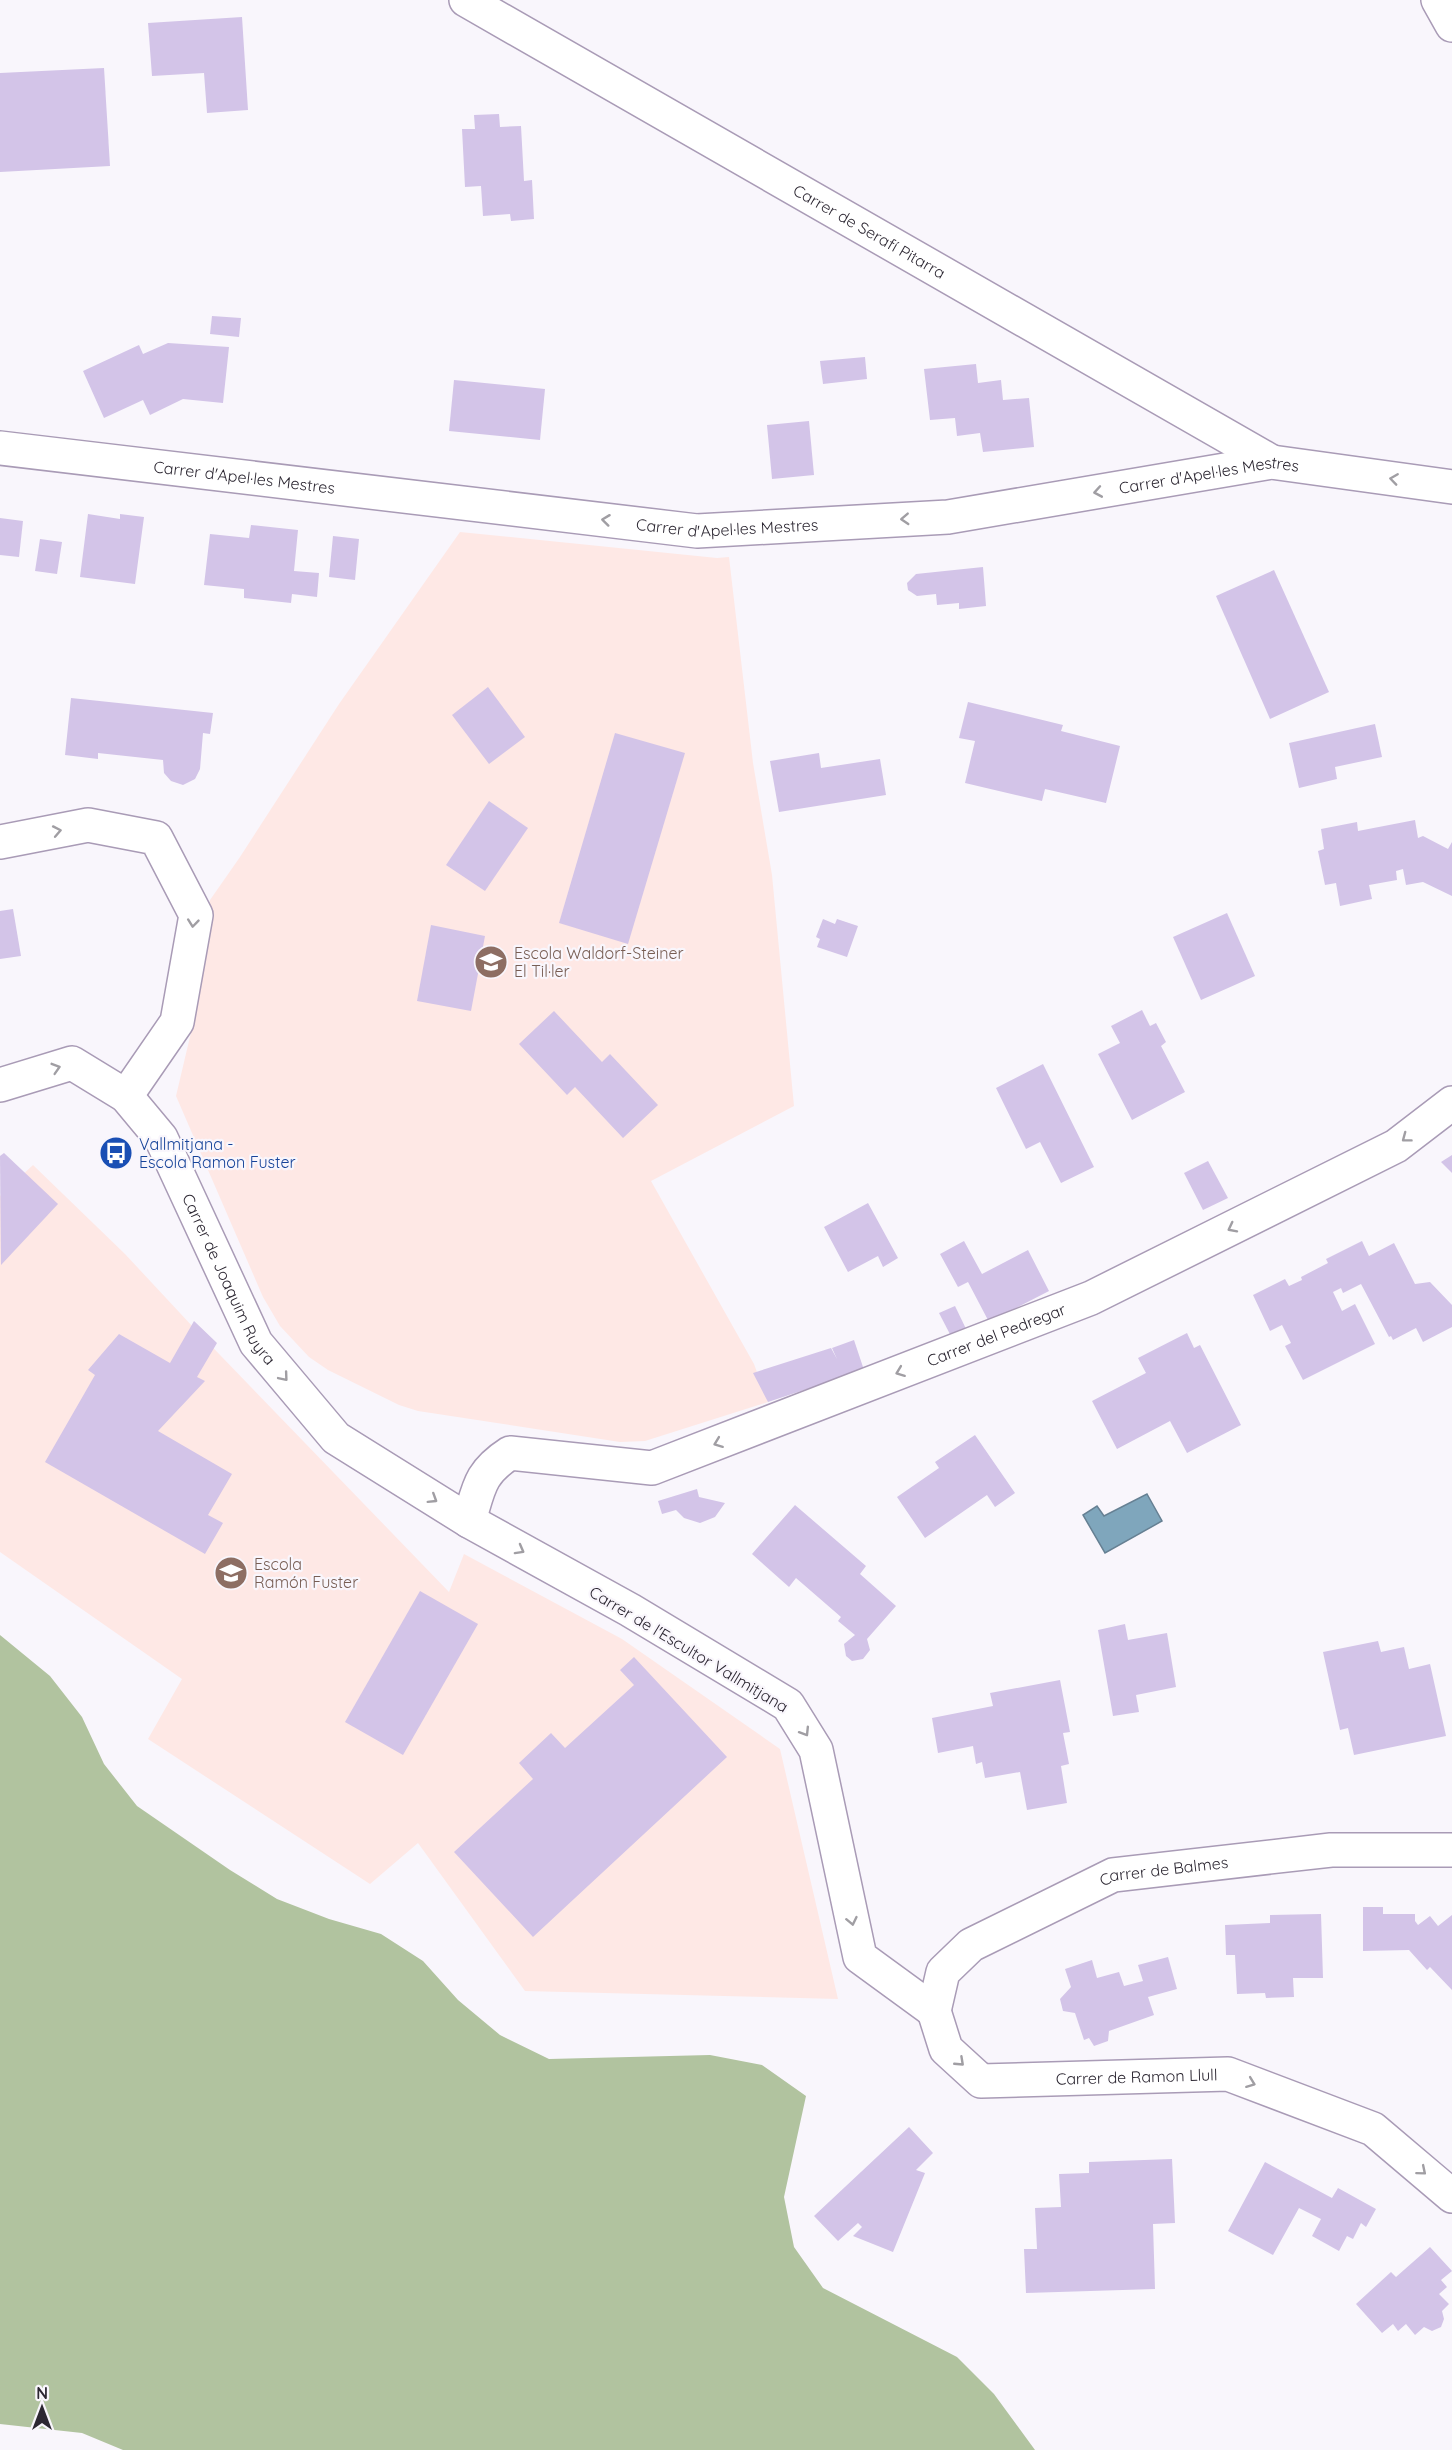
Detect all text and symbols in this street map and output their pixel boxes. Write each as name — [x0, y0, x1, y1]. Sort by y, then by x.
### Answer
street label: Carrer de Serafí Pitarra — [790, 180, 949, 283]
street label: Carrer d'Apel·les Mestres — [1117, 452, 1300, 498]
street label: Carrer d'Apel·les Mestres — [152, 456, 336, 498]
one-way arrow — [1389, 474, 1399, 486]
one-way arrow — [1093, 485, 1102, 497]
one-way arrow — [900, 513, 909, 526]
street label: Carrer d'Apel·les Mestres — [635, 514, 819, 541]
one-way arrow — [601, 515, 610, 527]
one-way arrow — [52, 825, 62, 838]
one-way arrow — [187, 918, 200, 928]
place label: Escola Waldorf-Steiner El Til·ler — [514, 943, 684, 981]
school or university icon: Escola Waldorf-Steiner El Til·ler — [473, 944, 509, 980]
one-way arrow — [50, 1063, 61, 1075]
one-way arrow — [1401, 1131, 1412, 1142]
place label: Vallmitjana - Escola Ramon Fuster — [139, 1134, 296, 1172]
bus stop icon: Vallmitjana - Escola Ramon Fuster — [98, 1135, 134, 1171]
street label: Carrer de Joaquim Ruyra — [178, 1190, 280, 1369]
one-way arrow — [1228, 1220, 1239, 1232]
street label: Carrer del Pedregar — [924, 1299, 1068, 1371]
one-way arrow — [895, 1365, 906, 1377]
one-way arrow — [277, 1370, 288, 1381]
one-way arrow — [713, 1435, 724, 1448]
one-way arrow — [427, 1491, 437, 1503]
one-way arrow — [514, 1543, 524, 1554]
place label: Escola Ramón Fuster — [254, 1554, 358, 1592]
school or university icon: Escola Ramón Fuster — [213, 1555, 249, 1591]
street label: Carrer de l'Escultor Vallmitjana — [586, 1582, 792, 1716]
one-way arrow — [798, 1726, 810, 1736]
street label: Carrer de Balmes — [1096, 1852, 1229, 1890]
one-way arrow — [845, 1915, 858, 1925]
one-way arrow — [953, 2055, 964, 2066]
street label: Carrer de Ramon Llull — [1055, 2064, 1218, 2089]
one-way arrow — [1245, 2075, 1255, 2088]
one-way arrow — [1415, 2163, 1426, 2174]
north arrow — [12, 2378, 72, 2438]
text: N — [36, 2383, 48, 2403]

